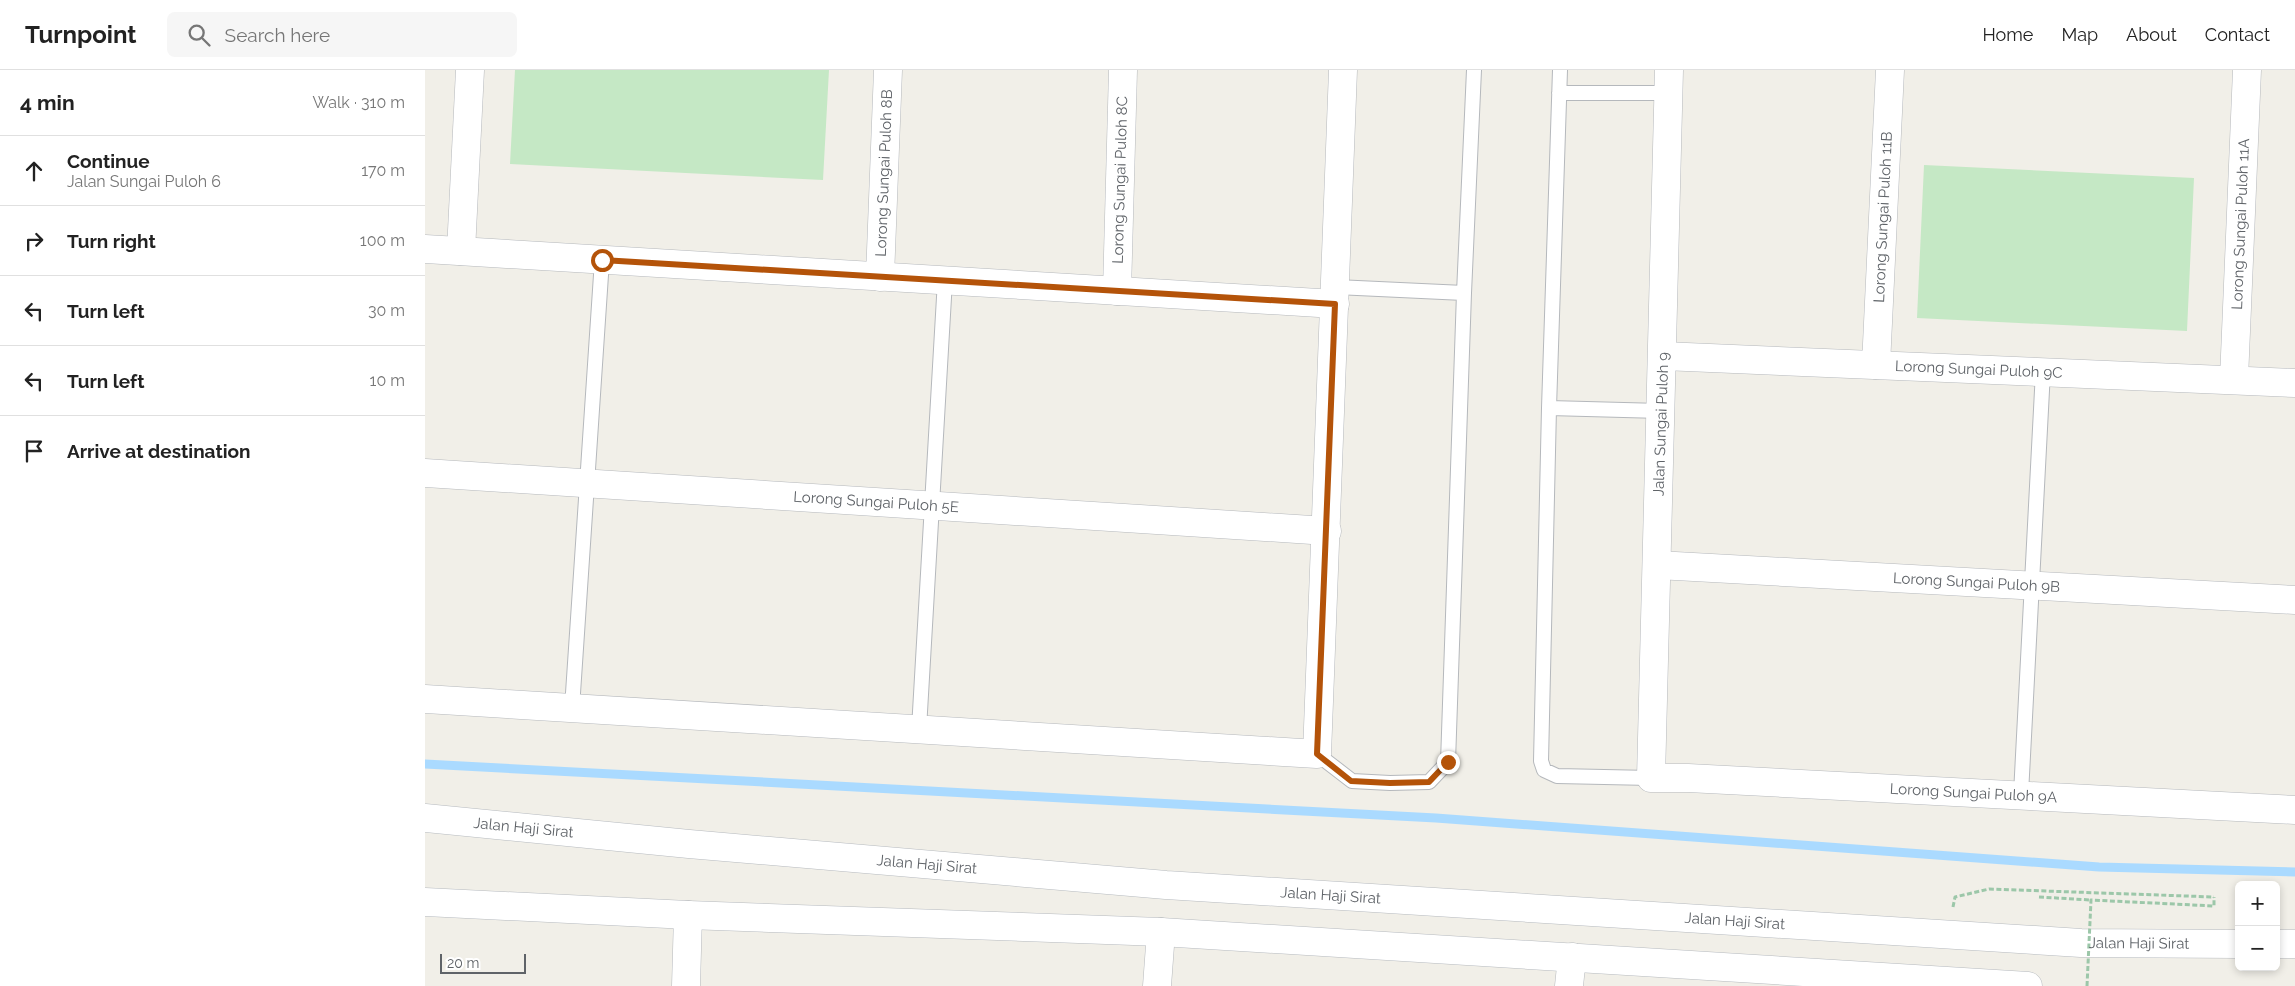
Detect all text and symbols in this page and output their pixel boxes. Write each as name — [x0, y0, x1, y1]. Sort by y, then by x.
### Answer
search box — [167, 12, 517, 57]
text: Turnpoint — [25, 20, 137, 49]
icon: search — [185, 21, 213, 49]
text: Search here — [225, 24, 330, 46]
text: Home — [1982, 24, 2033, 45]
text: Map — [2061, 24, 2098, 45]
text: About — [2126, 24, 2177, 45]
text: Contact — [2205, 24, 2270, 45]
street label: Lorong Sungai Puloh 8B — [872, 89, 896, 257]
text: 4 min — [20, 90, 75, 115]
text: Walk · 310 m — [312, 93, 405, 112]
street label: Lorong Sungai Puloh 8C — [1109, 96, 1131, 264]
street label: Lorong Sungai Puloh 11B — [1870, 131, 1896, 303]
street label: Lorong Sungai Puloh 11A — [2228, 138, 2253, 310]
text: Continue — [67, 150, 150, 172]
icon: ahead — [20, 157, 48, 185]
text: 170 m — [361, 161, 405, 180]
text: Jalan Sungai Puloh 6 — [67, 172, 221, 191]
icon: right — [20, 227, 48, 255]
text: Turn right — [67, 230, 156, 252]
text: 100 m — [360, 231, 405, 250]
route start — [591, 249, 614, 272]
icon: left — [20, 297, 48, 325]
text: Turn left — [67, 300, 144, 322]
text: 30 m — [368, 301, 405, 320]
street label: Jalan Sungai Puloh 9 — [1649, 352, 1673, 496]
street label: Lorong Sungai Puloh 9C — [1895, 357, 2063, 382]
icon: left — [20, 367, 48, 395]
text: Turn left — [67, 370, 144, 392]
text: 10 m — [370, 371, 405, 390]
icon: arrive — [20, 437, 48, 465]
text: Arrive at destination — [67, 440, 251, 462]
street label: Lorong Sungai Puloh 5E — [793, 488, 959, 516]
street label: Lorong Sungai Puloh 9B — [1892, 569, 2061, 596]
route end — [1437, 751, 1460, 774]
street label: Lorong Sungai Puloh 9A — [1889, 780, 2057, 806]
street label: Jalan Haji Sirat — [473, 814, 574, 842]
street label: Jalan Haji Sirat — [876, 851, 978, 878]
map controls — [2235, 881, 2280, 971]
button: + — [2235, 881, 2280, 926]
street label: Jalan Haji Sirat — [1280, 883, 1381, 908]
street label: Jalan Haji Sirat — [1684, 909, 1786, 933]
button: − — [2235, 926, 2280, 971]
street label: Jalan Haji Sirat — [2089, 934, 2189, 953]
scale bar — [440, 951, 526, 974]
text: 20 m — [447, 955, 479, 971]

